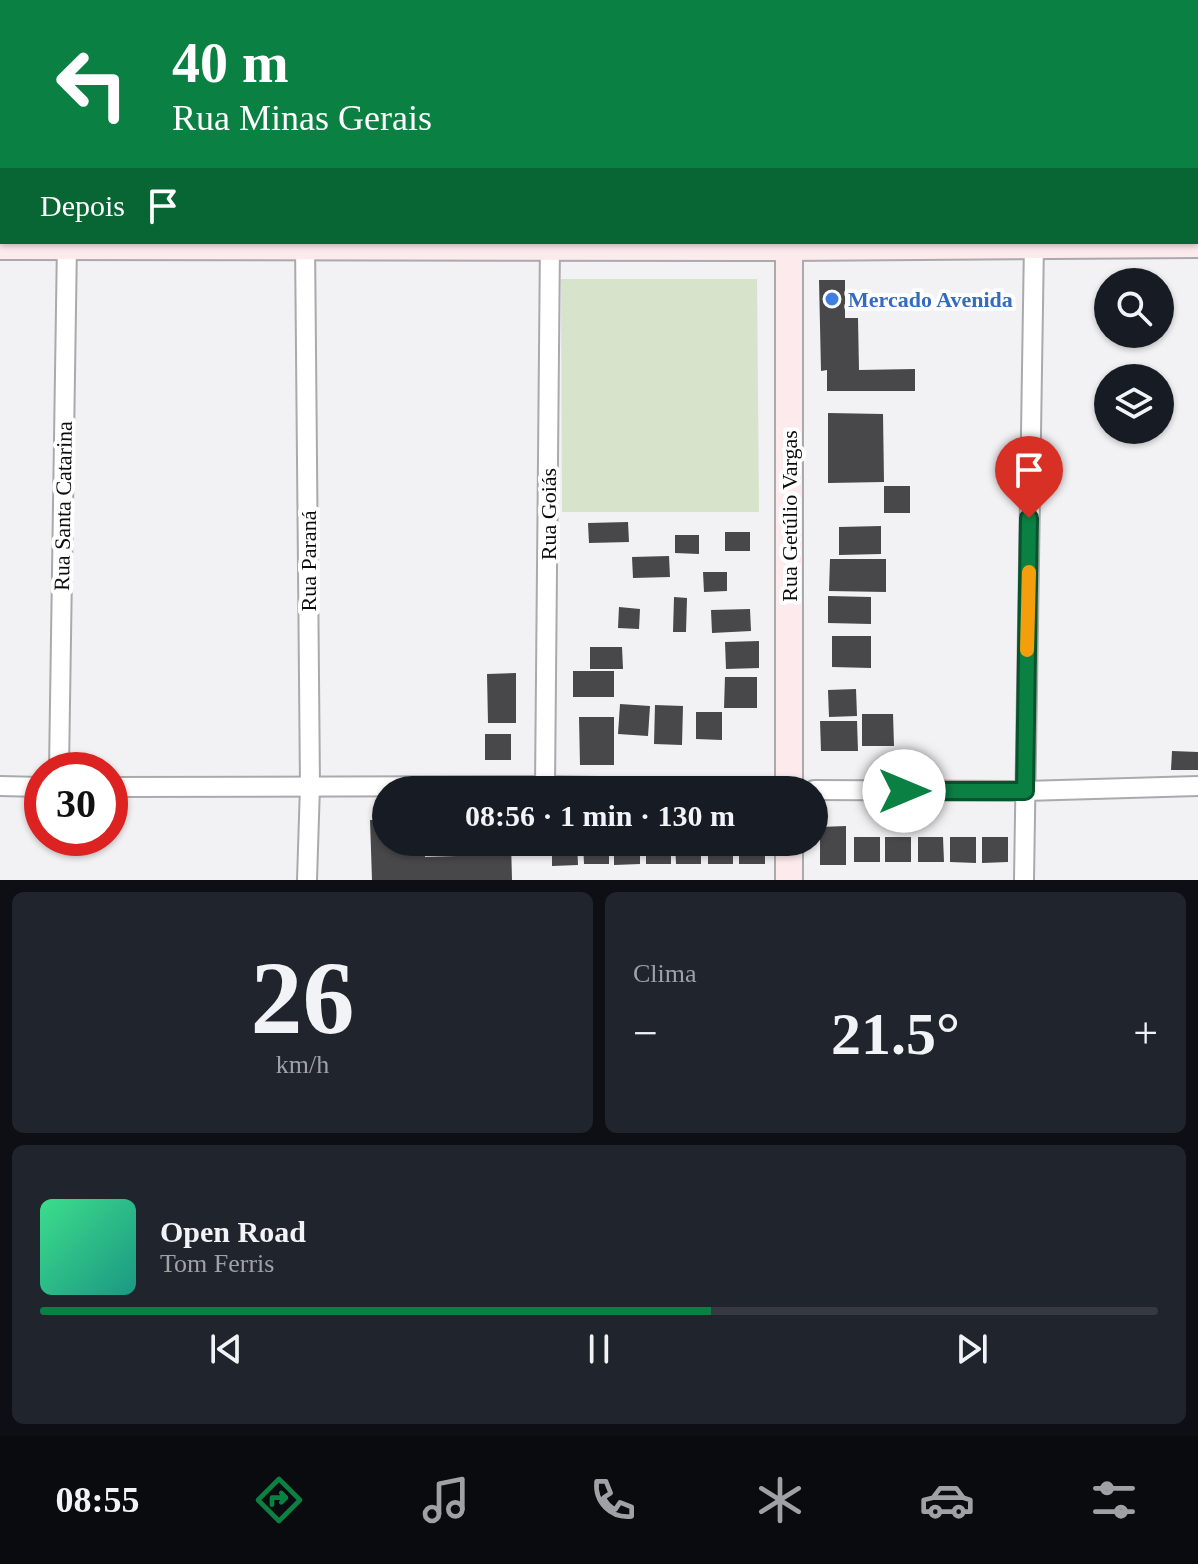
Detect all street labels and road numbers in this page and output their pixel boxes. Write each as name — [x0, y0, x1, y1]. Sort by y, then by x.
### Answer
street label: Rua Santa Catarina — [49, 421, 77, 591]
street label: Rua Getúlio Vargas — [777, 430, 802, 602]
street label: Rua Goiás — [536, 468, 561, 560]
street label: Rua Paraná — [296, 510, 321, 611]

